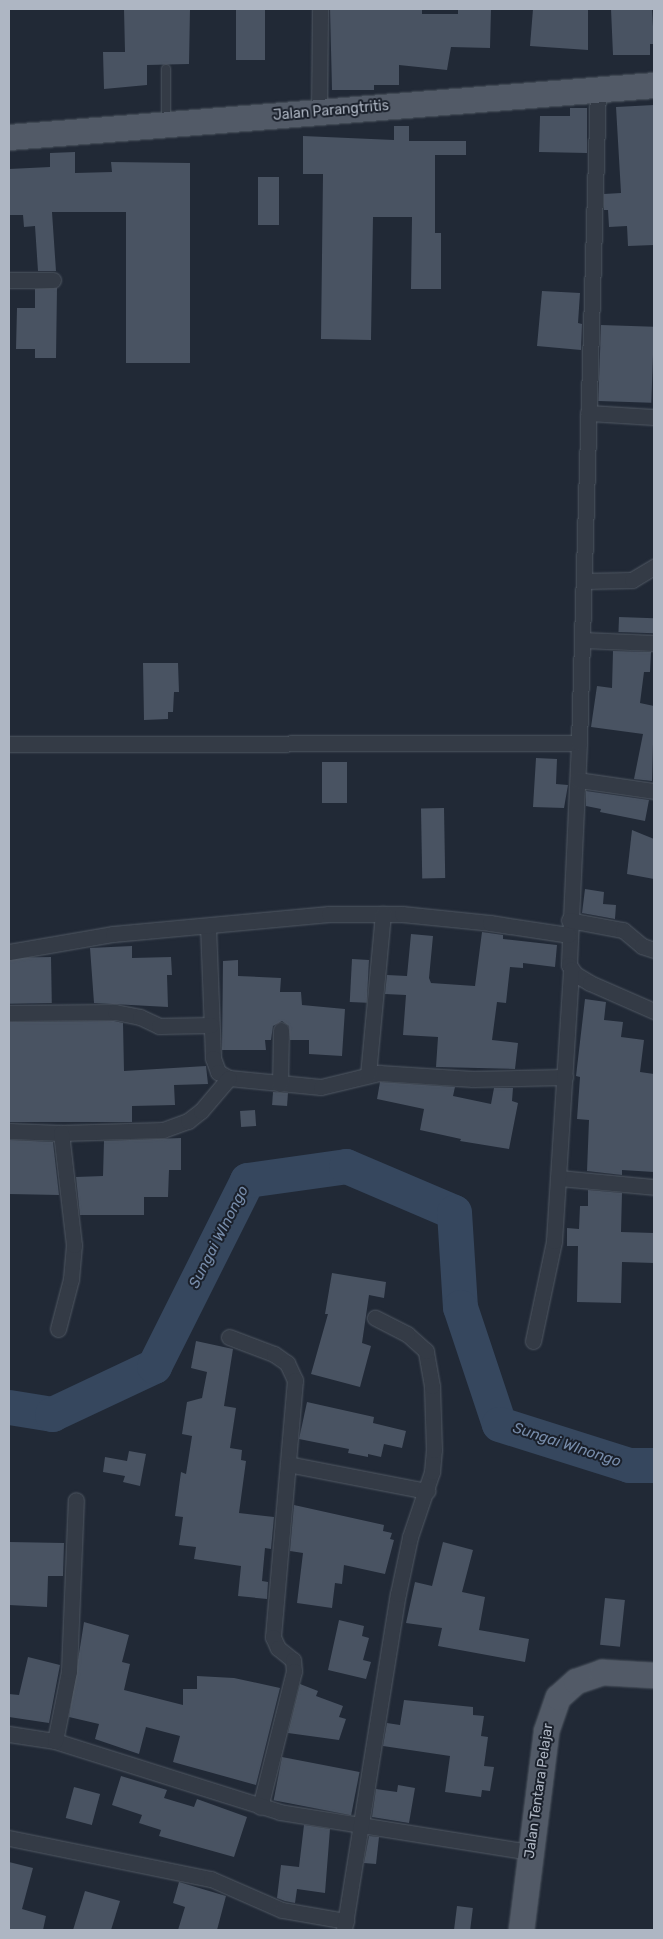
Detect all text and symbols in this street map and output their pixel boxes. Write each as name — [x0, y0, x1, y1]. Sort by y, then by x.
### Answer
street label: Jalan Parangtritis — [272, 98, 390, 124]
water label: Sungai WInongo — [185, 1183, 253, 1291]
water label: Sungai WInongo — [511, 1419, 623, 1471]
street label: Jalan Tentara Pelajar — [521, 1722, 557, 1860]

